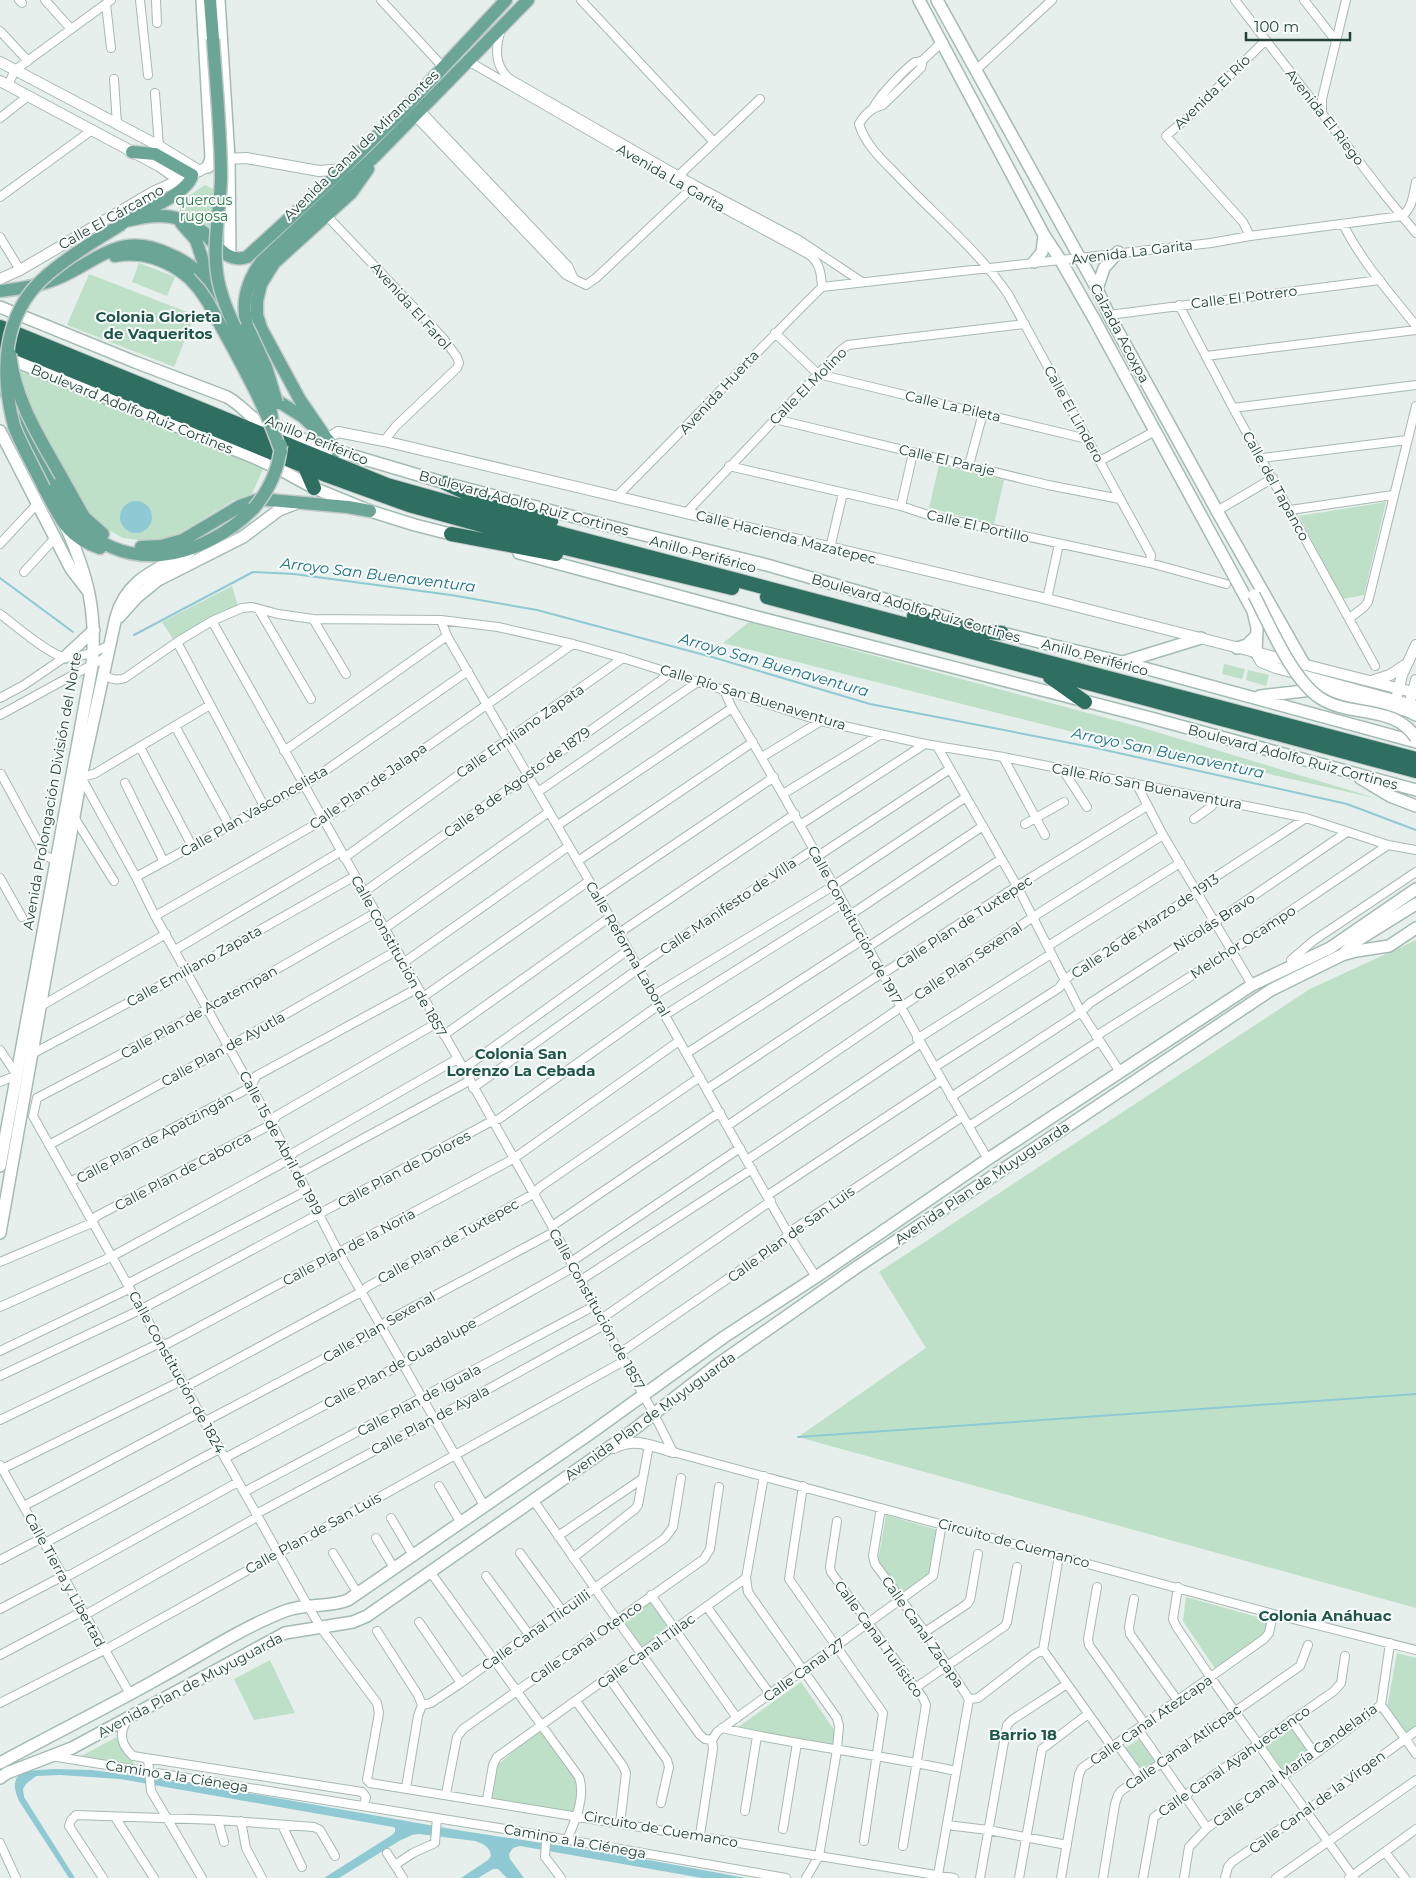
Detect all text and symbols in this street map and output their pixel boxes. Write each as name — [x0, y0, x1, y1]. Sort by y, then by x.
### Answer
scale bar — [1246, 10, 1350, 42]
text: 100 m — [1254, 17, 1299, 36]
street label: Avenida El Río — [1170, 51, 1254, 133]
street label: Avenida El Riego — [1282, 65, 1368, 169]
street label: Avenida Canal de Miramontes — [279, 66, 443, 224]
street label: Avenida La Garita — [614, 140, 728, 216]
street label: Calle El Cárcamo — [55, 180, 167, 253]
park label: quercus rugosa — [176, 191, 233, 225]
street label: Avenida La Garita — [1070, 236, 1194, 268]
street label: Avenida El Farol — [367, 258, 455, 354]
street label: Calzada Acoxpa — [1086, 280, 1154, 386]
street label: Calle El Potrero — [1190, 282, 1298, 312]
district label: Colonia Glorieta de Vaqueritos — [96, 307, 220, 343]
street label: Calle El Molino — [765, 343, 851, 429]
street label: Avenida Huerta — [675, 346, 763, 438]
street label: Boulevard Adolfo Ruiz Cortines — [28, 360, 236, 458]
street label: Calle El Lindero — [1040, 362, 1108, 466]
street label: Calle La Pileta — [903, 386, 1003, 426]
street label: Anillo Periférico — [263, 411, 371, 469]
street label: Calle del Tapanco — [1238, 428, 1314, 544]
street label: Calle El Paraje — [897, 440, 997, 480]
street label: Boulevard Adolfo Ruiz Cortines — [417, 466, 631, 540]
street label: Calle El Portillo — [925, 505, 1031, 547]
street label: Calle Hacienda Mazatepec — [694, 506, 878, 568]
street label: Anillo Periférico — [648, 531, 759, 577]
water label: Arroyo San Buenaventura — [278, 553, 477, 596]
street label: Boulevard Adolfo Ruiz Cortines — [809, 569, 1023, 647]
water label: Arroyo San Buenaventura — [676, 628, 871, 701]
street label: Anillo Periférico — [1040, 634, 1151, 680]
street label: Avenida Prolongación División del Norte — [19, 651, 85, 931]
street label: Calle Río San Buenaventura — [658, 660, 848, 734]
street label: Calle Emiliano Zapata — [453, 680, 587, 782]
street label: Boulevard Adolfo Ruiz Cortines — [1186, 720, 1400, 794]
street label: Calle 8 de Agosto de 1879 — [440, 723, 594, 841]
water label: Arroyo San Buenaventura — [1069, 723, 1266, 782]
street label: Calle Plan de Jalapa — [306, 739, 430, 833]
street label: Calle Río San Buenaventura — [1050, 759, 1244, 813]
street label: Calle Plan Vasconcelista — [177, 761, 331, 861]
street label: Calle Constitución de 1917 — [804, 842, 906, 1008]
street label: Calle Manifesto de Villa — [656, 854, 800, 958]
street label: Calle 26 de Marzo de 1913 — [1068, 870, 1222, 982]
street label: Calle Plan de Tuxtepec — [892, 871, 1036, 973]
street label: Calle Constitución de 1857 — [347, 872, 451, 1040]
street label: Calle Reforma Laboral — [582, 878, 674, 1020]
street label: Nicolás Bravo — [1170, 889, 1259, 955]
street label: Melchor Ocampo — [1187, 901, 1299, 983]
street label: Calle Plan Sexenal — [910, 918, 1026, 1004]
street label: Calle Emiliano Zapata — [123, 921, 265, 1011]
street label: Calle Plan de Acatempan — [117, 961, 281, 1063]
street label: Calle Plan de Ayutla — [158, 1007, 288, 1091]
district label: Colonia San Lorenzo La Cebada — [447, 1044, 595, 1080]
street label: Calle 15 de Abril de 1919 — [235, 1068, 327, 1218]
street label: Calle Plan de Apatzingán — [73, 1089, 237, 1187]
street label: Avenida Plan de Muyuguarda — [891, 1118, 1073, 1248]
street label: Calle Plan de Dolores — [334, 1126, 474, 1212]
street label: Calle Plan de Caborca — [111, 1127, 255, 1215]
street label: Calle Plan de San Luis — [724, 1182, 858, 1286]
street label: Calle Plan de Tuxtepec — [374, 1195, 522, 1287]
street label: Calle Plan de la Noria — [279, 1204, 419, 1290]
street label: Calle Constitución de 1857 — [545, 1225, 649, 1393]
street label: Calle Plan Sexenal — [320, 1287, 438, 1367]
street label: Calle Constitución de 1824 — [125, 1288, 230, 1457]
street label: Calle Plan de Guadalupe — [320, 1313, 480, 1413]
street label: Avenida Plan de Muyuguarda — [561, 1348, 739, 1484]
street label: Calle Plan de Iguala — [354, 1360, 484, 1440]
street label: Calle Plan de Ayala — [368, 1381, 492, 1459]
street label: Calle Plan de San Luis — [242, 1488, 384, 1578]
street label: Calle Tierra y Libertad — [21, 1510, 109, 1650]
street label: Circuito de Cuemanco — [936, 1514, 1092, 1572]
street label: Calle Canal Zacapa — [878, 1573, 968, 1691]
street label: Calle Canal Turístico — [830, 1577, 928, 1701]
street label: Calle Canal Tlicuilli — [478, 1586, 594, 1674]
street label: Calle Canal Otenco — [526, 1596, 646, 1687]
district label: Colonia Anáhuac — [1258, 1606, 1392, 1625]
street label: Calle Canal Tlilac — [594, 1609, 698, 1693]
street label: Avenida Plan de Muyuguarda — [94, 1628, 286, 1742]
street label: Calle Canal 27 — [759, 1634, 849, 1706]
street label: Calle Canal Atezcapa — [1086, 1671, 1216, 1769]
street label: Calle Canal María Candelaria — [1209, 1699, 1381, 1831]
street label: Calle Canal Atlicpac — [1121, 1700, 1245, 1794]
street label: Calle Canal Ayahuectenco — [1155, 1701, 1314, 1820]
district label: Barrio 18 — [989, 1725, 1057, 1744]
street label: Calle Canal de la Virgen — [1245, 1746, 1389, 1858]
street label: Camino a la Ciénega — [104, 1756, 250, 1796]
street label: Circuito de Cuemanco — [583, 1807, 740, 1851]
street label: Camino a la Ciénega — [502, 1820, 648, 1862]

